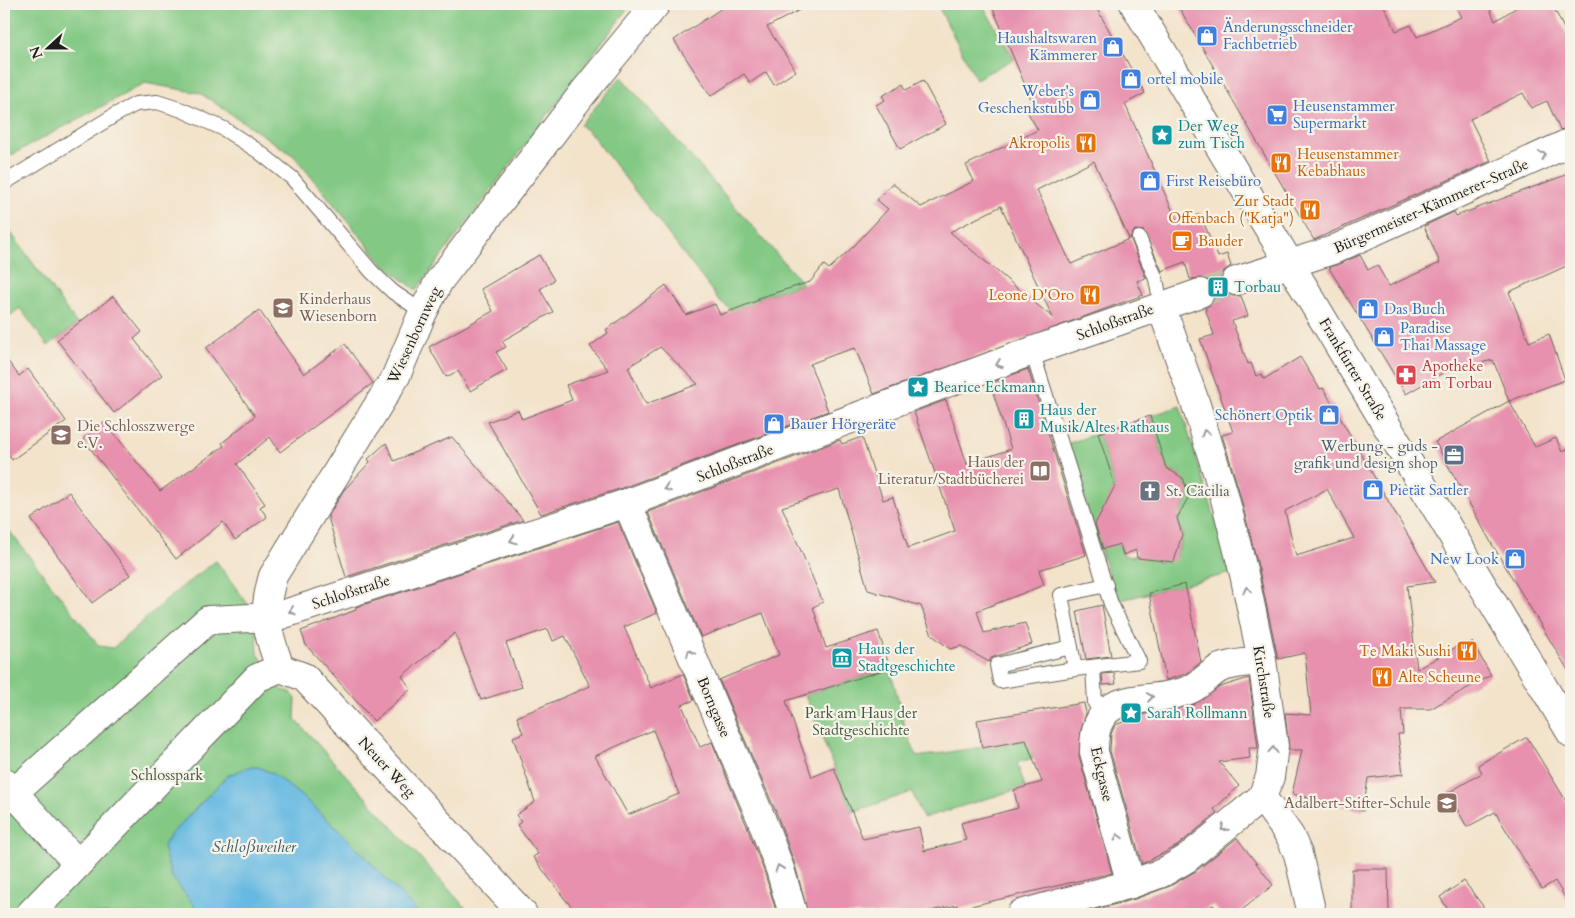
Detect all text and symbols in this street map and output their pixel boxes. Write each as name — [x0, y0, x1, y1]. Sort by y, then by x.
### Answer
place label: Änderungsschneider Fachbetrieb — [1223, 17, 1353, 54]
north arrow — [22, 22, 72, 72]
shop icon: Änderungsschneider Fachbetrieb — [1195, 24, 1219, 48]
place label: Haushaltswaren Kämmerer — [997, 28, 1098, 65]
shop icon: Haushaltswaren Kämmerer — [1101, 35, 1125, 59]
text: N — [25, 43, 47, 62]
shop icon: ortel mobile — [1119, 67, 1143, 91]
place label: ortel mobile — [1147, 69, 1224, 89]
place label: Weber's Geschenkstubb — [978, 81, 1074, 118]
shop icon: Weber's Geschenkstubb — [1078, 88, 1102, 112]
place label: Heusenstammer Supermarkt — [1293, 96, 1395, 133]
supermarket icon: Heusenstammer Supermarkt — [1265, 103, 1289, 127]
place label: Der Weg zum Tisch — [1178, 116, 1246, 153]
place icon: Der Weg zum Tisch — [1150, 123, 1174, 147]
restaurant icon: Akropolis — [1074, 131, 1098, 155]
place label: Akropolis — [1009, 133, 1070, 153]
place label: Heusenstammer Kebabhaus — [1297, 144, 1399, 181]
restaurant icon: Heusenstammer Kebabhaus — [1269, 151, 1293, 175]
one-way arrow — [1538, 151, 1547, 162]
street label: Bürgermeister-Kämmerer-Straße — [1330, 154, 1532, 258]
shop icon: First Reisebüro — [1138, 169, 1162, 193]
place label: First Reisebüro — [1166, 171, 1261, 191]
place label: Zur Stadt Offenbach ("Katja") — [1168, 191, 1294, 228]
restaurant icon: Zur Stadt Offenbach ("Katja") — [1298, 198, 1322, 222]
cafe icon: Bauder — [1170, 229, 1194, 253]
place label: Bauder — [1198, 231, 1244, 251]
building icon: Torbau — [1206, 275, 1230, 299]
place label: Torbau — [1234, 277, 1281, 297]
street label: Wiesenbornweg — [382, 283, 446, 388]
restaurant icon: Leone D'Oro — [1078, 283, 1102, 307]
place label: Leone D'Oro — [989, 285, 1074, 305]
place label: Kinderhaus Wiesenborn — [298, 289, 378, 326]
school or university icon: Kinderhaus Wiesenborn — [271, 296, 295, 320]
shop icon: Das Buch — [1356, 297, 1380, 321]
street label: Schloßstraße — [1074, 299, 1157, 345]
place label: Das Buch — [1384, 299, 1446, 319]
street label: Frankfurter Straße — [1314, 314, 1392, 424]
place label: Paradise Thai Massage — [1400, 318, 1486, 355]
shop icon: Paradise Thai Massage — [1372, 325, 1396, 349]
place label: Apotheke am Torbau — [1422, 356, 1493, 393]
one-way arrow — [996, 358, 1004, 368]
pharmacy icon: Apotheke am Torbau — [1394, 363, 1418, 387]
place icon: Bearice Eckmann — [906, 375, 930, 399]
place label: Bearice Eckmann — [934, 377, 1046, 397]
place label: Haus der Musik/Altes Rathaus — [1040, 400, 1169, 437]
shop icon: Schönert Optik — [1317, 403, 1341, 427]
place label: Schönert Optik — [1215, 405, 1313, 425]
building icon: Haus der Musik/Altes Rathaus — [1012, 407, 1036, 431]
shop icon: Bauer Hörgeräte — [762, 412, 786, 436]
place label: Bauer Hörgeräte — [790, 414, 896, 434]
place label: Die Schlosszwerge e.V. — [77, 416, 195, 453]
school or university icon: Die Schlosszwerge e.V. — [49, 423, 73, 447]
one-way arrow — [1200, 430, 1210, 438]
place label: Werbung - guds - grafik und design shop — [1294, 436, 1438, 473]
street label: Schloßstraße — [694, 439, 777, 487]
office icon: Werbung - guds - grafik und design shop — [1442, 443, 1466, 467]
place label: Haus der Literatur/Stadtbücherei — [878, 452, 1025, 489]
library icon: Haus der Literatur/Stadtbücherei — [1028, 459, 1052, 483]
shop icon: Pietät Sattler — [1361, 478, 1385, 502]
church icon: St. Cäcilia — [1138, 479, 1162, 503]
place label: Pietät Sattler — [1389, 480, 1469, 500]
place label: St. Cäcilia — [1166, 481, 1230, 501]
one-way arrow — [663, 482, 672, 492]
one-way arrow — [509, 534, 518, 544]
shop icon: New Look — [1503, 547, 1527, 571]
place label: New Look — [1430, 549, 1499, 569]
street label: Schloßstraße — [309, 570, 393, 614]
one-way arrow — [1243, 586, 1253, 595]
one-way arrow — [288, 606, 296, 616]
place label: Haus der Stadtgeschichte — [858, 639, 956, 676]
restaurant icon: Te Maki Sushi — [1455, 639, 1479, 663]
place label: Te Maki Sushi — [1359, 641, 1451, 661]
street label: Kirchstraße — [1248, 644, 1280, 720]
museum icon: Haus der Stadtgeschichte — [830, 646, 854, 670]
one-way arrow — [686, 649, 697, 658]
restaurant icon: Alte Scheune — [1370, 665, 1394, 689]
place label: Alte Scheune — [1398, 667, 1481, 687]
street label: Borngasse — [692, 674, 736, 741]
one-way arrow — [1146, 692, 1154, 703]
place icon: Sarah Rollmann — [1119, 701, 1143, 725]
park label: Park am Haus der Stadtgeschichte — [805, 703, 918, 740]
place label: Sarah Rollmann — [1147, 703, 1248, 723]
street label: Neuer Weg — [354, 732, 421, 802]
street label: Eckgasse — [1086, 745, 1118, 804]
one-way arrow — [1268, 746, 1279, 754]
park label: Schlosspark — [131, 765, 203, 785]
school or university icon: Adalbert-Stifter-Schule — [1435, 791, 1459, 815]
place label: Adalbert-Stifter-Schule — [1284, 793, 1431, 813]
one-way arrow — [1221, 822, 1230, 831]
one-way arrow — [1113, 833, 1124, 842]
water label: Schloßweiher — [212, 836, 297, 858]
one-way arrow — [775, 864, 785, 872]

